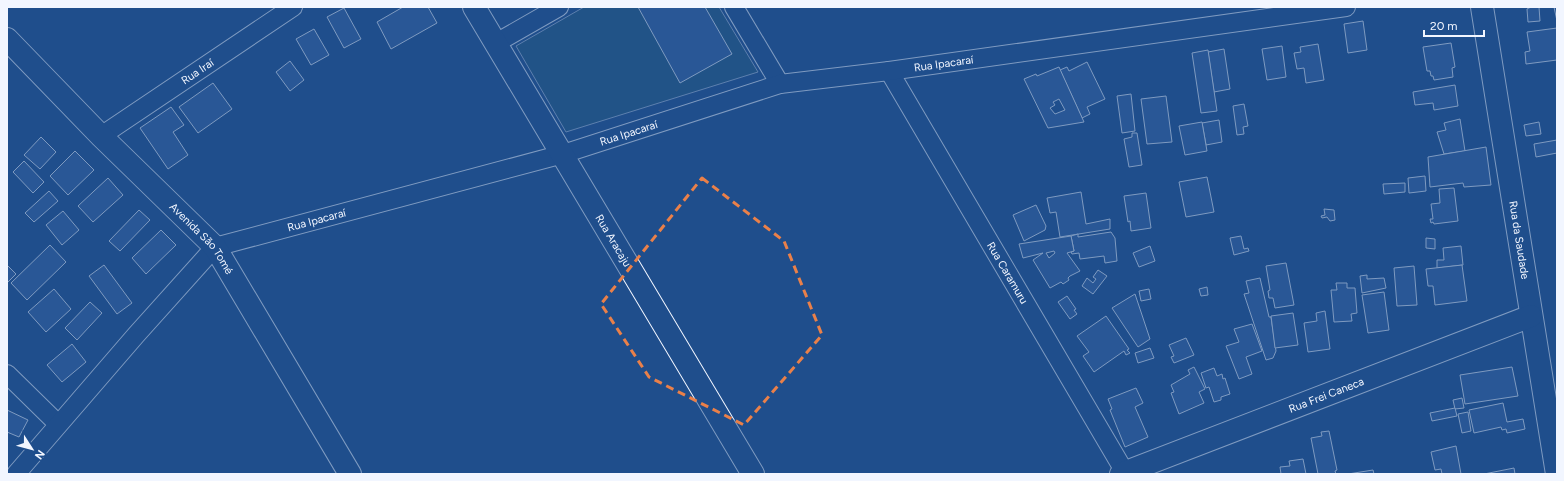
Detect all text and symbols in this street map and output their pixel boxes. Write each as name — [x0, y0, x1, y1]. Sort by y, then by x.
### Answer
scale bar — [1424, 12, 1484, 38]
text: 20 m — [1430, 19, 1458, 33]
street label: Rua Ipacaraí — [913, 53, 975, 74]
street label: Rua Iraí — [179, 56, 217, 87]
street label: Rua Ipacaraí — [598, 118, 660, 149]
street label: Avenida São Tomé — [167, 200, 236, 277]
street label: Rua da Saudade — [1506, 200, 1532, 280]
street label: Rua Ipacaraí — [286, 206, 348, 234]
street label: Rua Aracaju — [592, 212, 634, 269]
street label: Rua Caramuru — [984, 240, 1030, 306]
street label: Rua Frei Caneca — [1287, 375, 1366, 416]
north arrow — [12, 429, 52, 469]
text: N — [32, 447, 47, 462]

